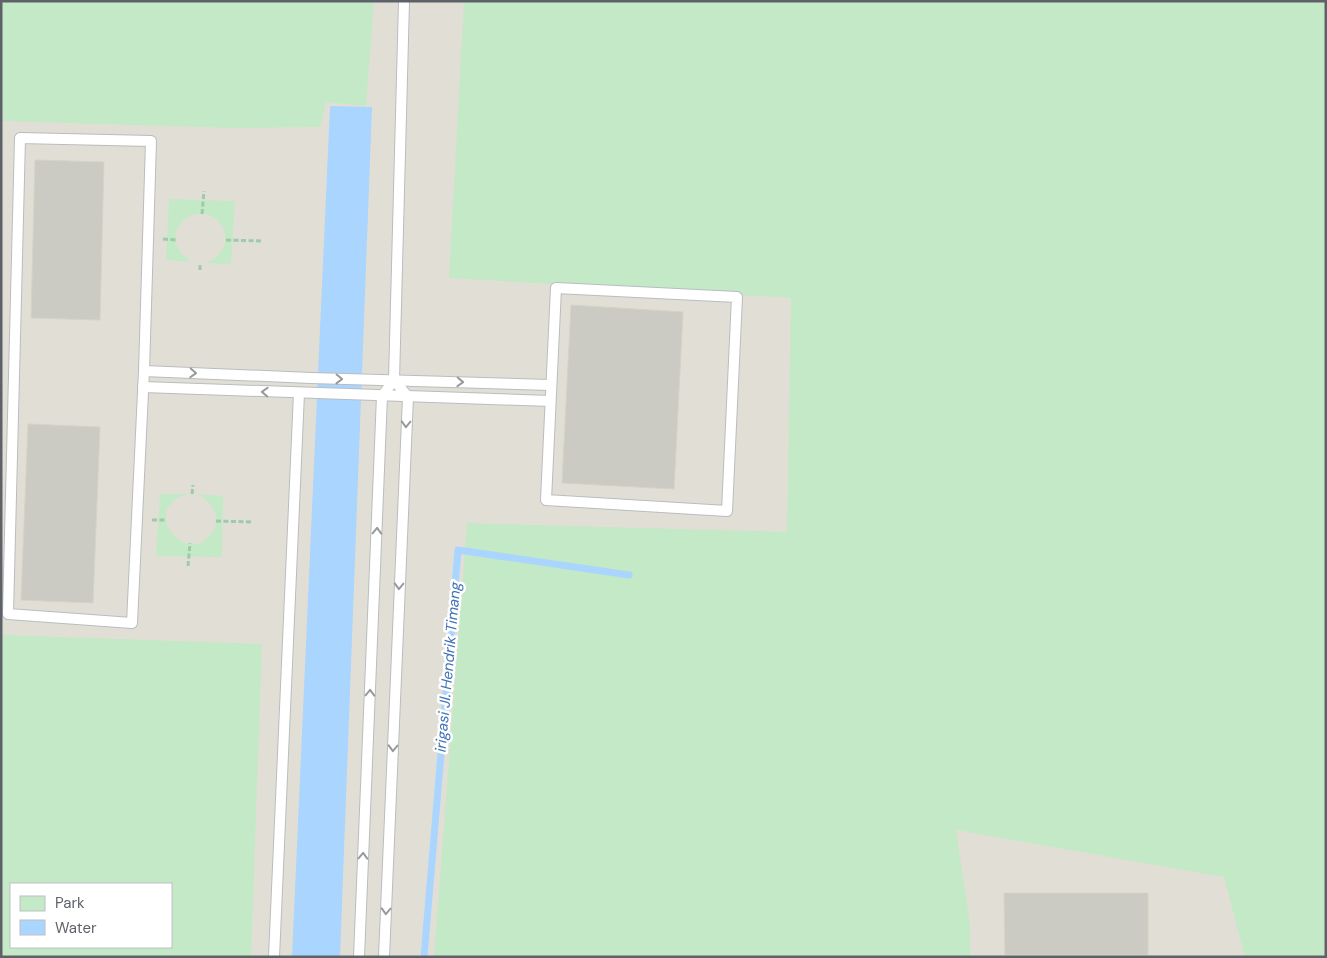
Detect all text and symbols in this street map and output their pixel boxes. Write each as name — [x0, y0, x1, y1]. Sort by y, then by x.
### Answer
one-way arrow — [189, 367, 197, 378]
one-way arrow — [335, 374, 343, 384]
one-way arrow — [456, 377, 464, 387]
one-way arrow — [260, 386, 268, 397]
one-way arrow — [401, 420, 412, 428]
one-way arrow — [371, 527, 382, 535]
water label: irigasi Jl. Hendrik Timang — [431, 580, 465, 753]
one-way arrow — [394, 582, 405, 590]
one-way arrow — [365, 689, 375, 696]
one-way arrow — [387, 745, 398, 753]
one-way arrow — [358, 851, 368, 859]
legend — [10, 883, 172, 948]
text: Park — [55, 893, 85, 913]
one-way arrow — [380, 907, 391, 915]
text: Water — [55, 918, 97, 938]

